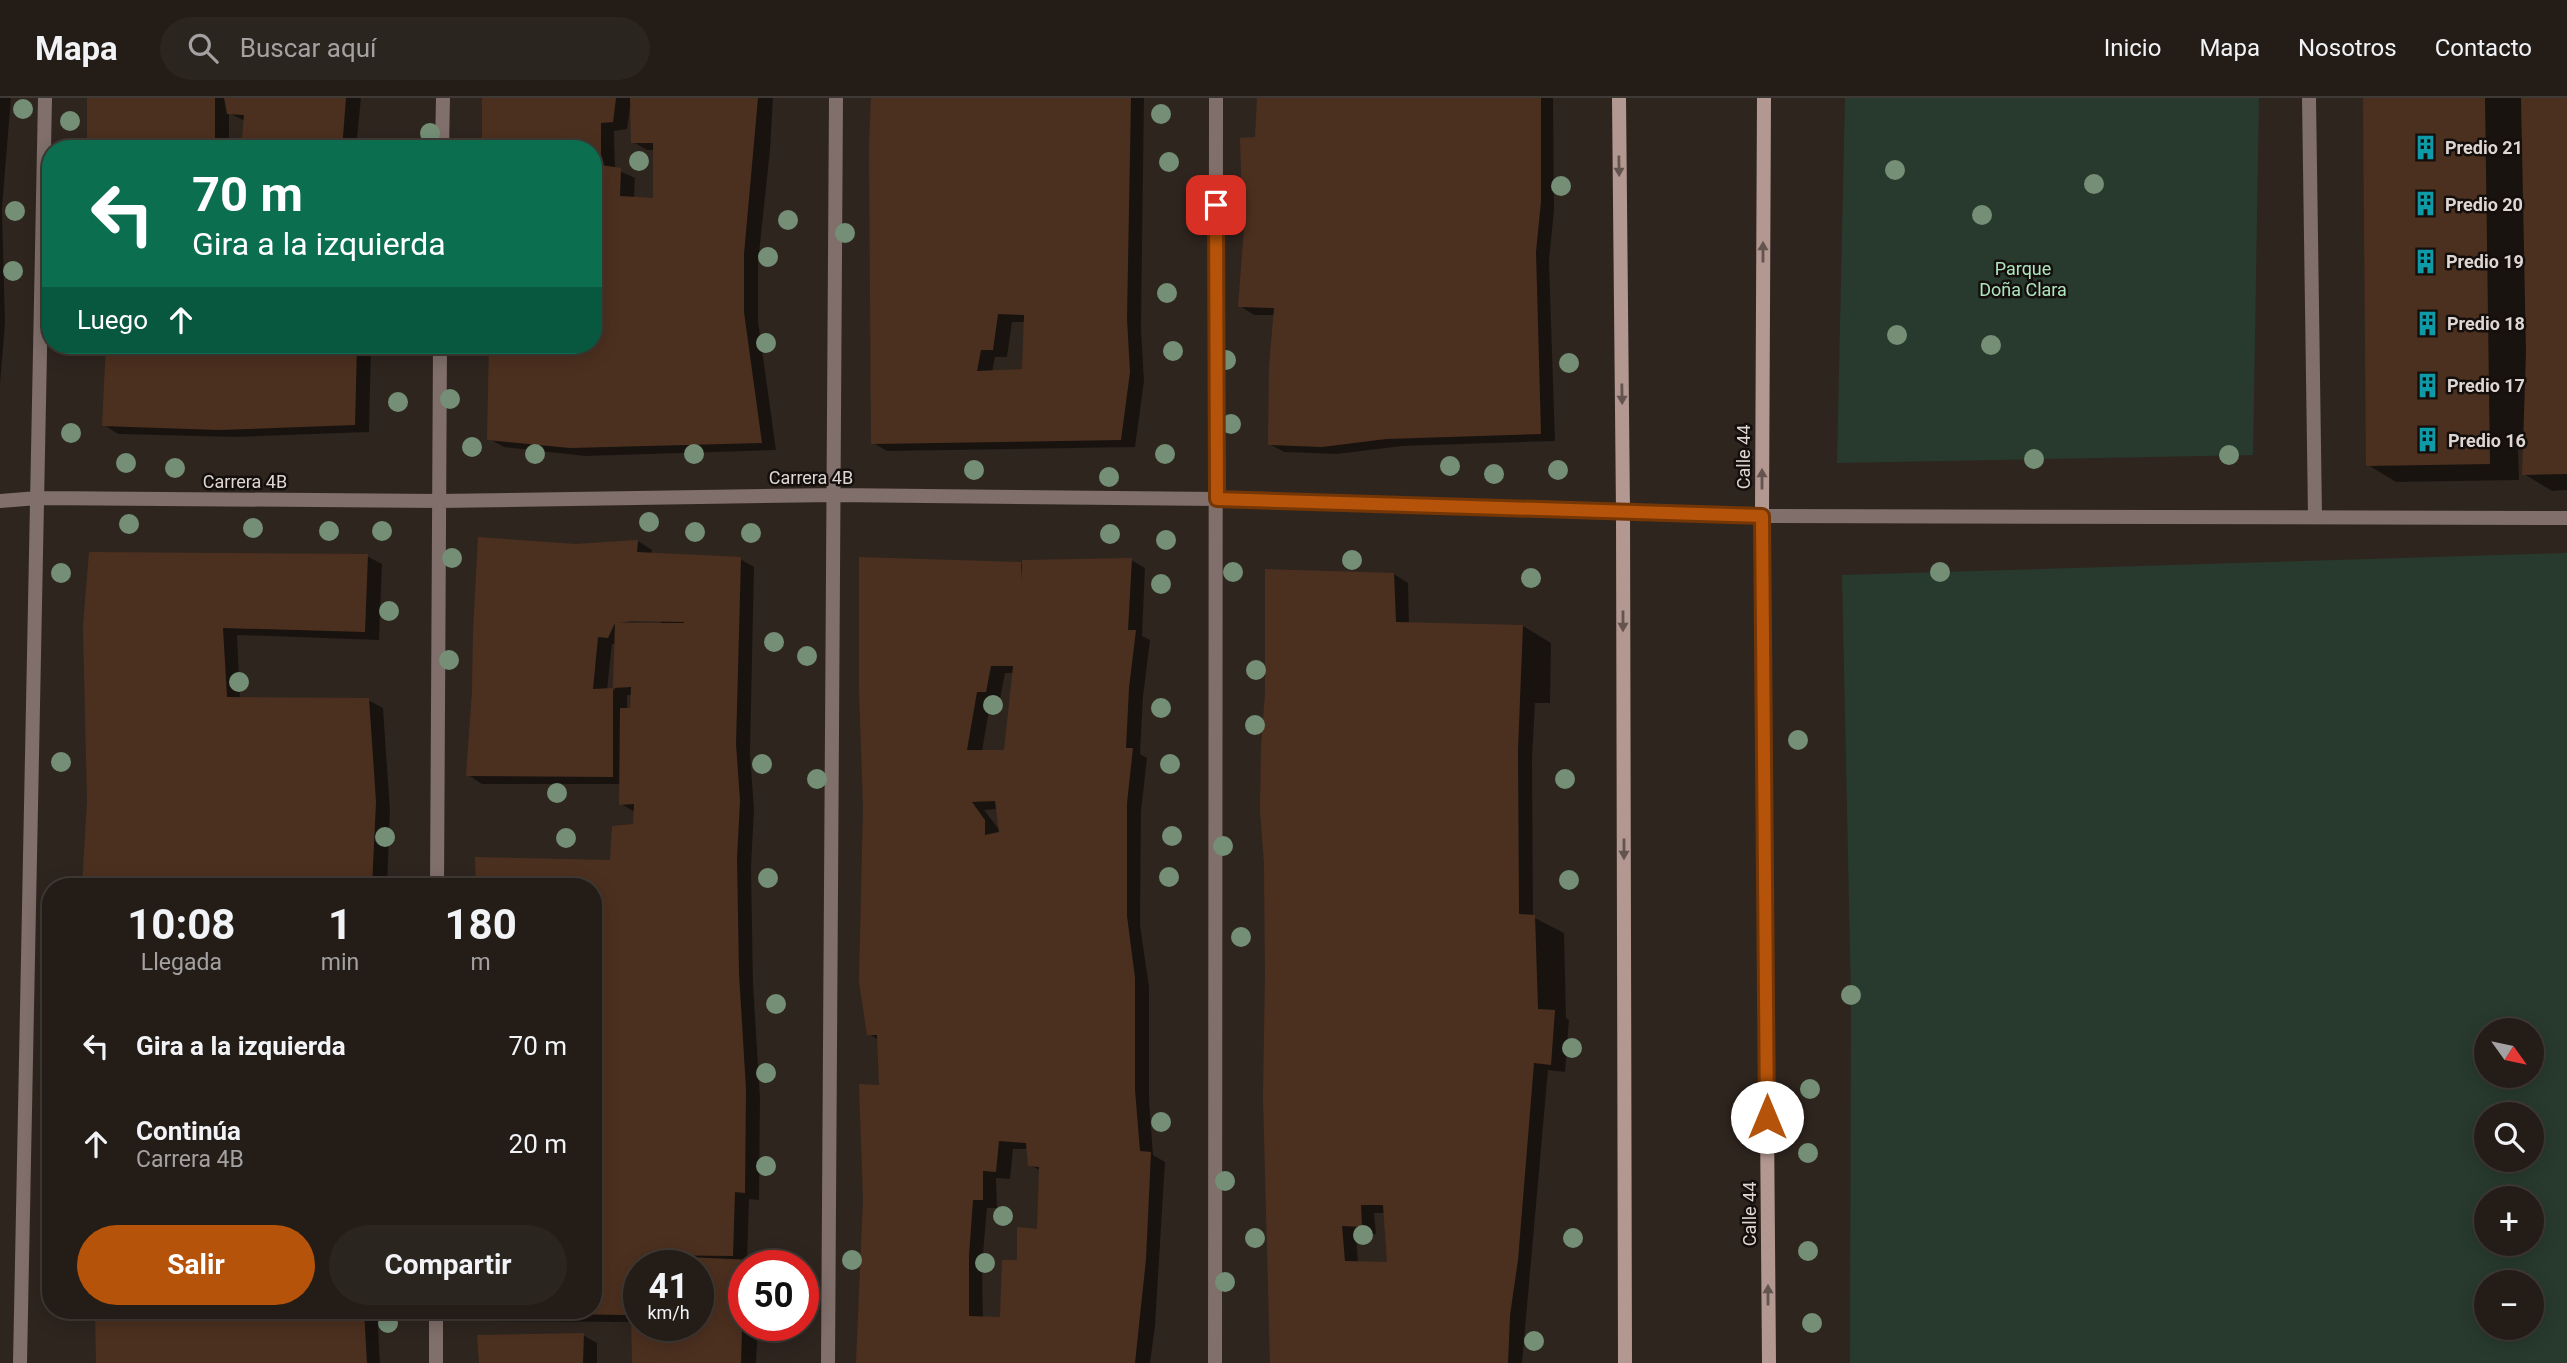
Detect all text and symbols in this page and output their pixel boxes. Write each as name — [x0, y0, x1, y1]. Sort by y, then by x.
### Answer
search box — [160, 17, 650, 80]
text: Mapa — [35, 29, 118, 68]
icon: search — [184, 29, 222, 67]
text: Buscar aquí — [240, 33, 376, 63]
text: Inicio — [2104, 34, 2161, 62]
text: Mapa — [2199, 34, 2260, 62]
text: Nosotros — [2298, 34, 2397, 62]
text: Contacto — [2435, 34, 2532, 62]
building icon: Predio 21 — [2411, 133, 2439, 161]
place label: Predio 21 — [2445, 137, 2523, 158]
one-way arrow — [1613, 155, 1625, 177]
text: 70 m — [192, 166, 303, 223]
icon: left — [77, 168, 168, 259]
pin — [1186, 175, 1246, 235]
icon: arrive — [1197, 186, 1235, 224]
building icon: Predio 20 — [2411, 190, 2439, 218]
place label: Predio 20 — [2445, 194, 2523, 215]
text: Gira a la izquierda — [192, 225, 446, 263]
one-way arrow — [1757, 241, 1769, 263]
building icon: Predio 19 — [2412, 247, 2440, 275]
place label: Predio 19 — [2446, 251, 2524, 272]
park label: Parque Doña Clara — [1979, 258, 2067, 300]
icon: ahead — [162, 301, 200, 339]
text: Luego — [77, 305, 148, 335]
building icon: Predio 18 — [2413, 309, 2441, 337]
place label: Predio 18 — [2447, 313, 2525, 334]
building icon: Predio 17 — [2413, 371, 2441, 399]
place label: Predio 17 — [2447, 375, 2525, 396]
one-way arrow — [1616, 383, 1627, 405]
street label: Calle 44 — [1733, 425, 1754, 489]
building icon: Predio 16 — [2414, 426, 2442, 454]
place label: Predio 16 — [2448, 430, 2526, 451]
street label: Carrera 4B — [769, 467, 853, 488]
one-way arrow — [1756, 468, 1768, 490]
street label: Carrera 4B — [203, 471, 287, 492]
one-way arrow — [1617, 610, 1629, 632]
one-way arrow — [1618, 838, 1630, 860]
text: 10:08 — [127, 900, 235, 949]
text: 1 — [328, 900, 352, 949]
text: 180 — [444, 900, 517, 949]
text: Llegada — [141, 949, 222, 976]
text: min — [321, 949, 359, 976]
text: m — [471, 949, 491, 976]
north arrow — [2474, 1018, 2544, 1088]
map controls — [2474, 1018, 2544, 1340]
icon: left — [77, 1027, 115, 1065]
text: Gira a la izquierda — [136, 1031, 346, 1061]
text: 70 m — [509, 1031, 567, 1061]
position arrow — [1730, 1080, 1804, 1154]
button: search — [2474, 1102, 2544, 1172]
text: Continúa — [136, 1116, 241, 1146]
icon: ahead — [77, 1125, 115, 1163]
text: 20 m — [509, 1129, 567, 1159]
text: Carrera 4B — [136, 1146, 244, 1173]
street label: Calle 44 — [1739, 1182, 1760, 1246]
button: + — [2474, 1186, 2544, 1256]
button: Salir — [77, 1225, 315, 1305]
button: Compartir — [329, 1225, 567, 1305]
speed limit sign: 50 — [728, 1250, 819, 1341]
text: 41 — [648, 1266, 689, 1307]
button: − — [2474, 1270, 2544, 1340]
one-way arrow — [1763, 1284, 1774, 1306]
text: km/h — [647, 1302, 690, 1323]

